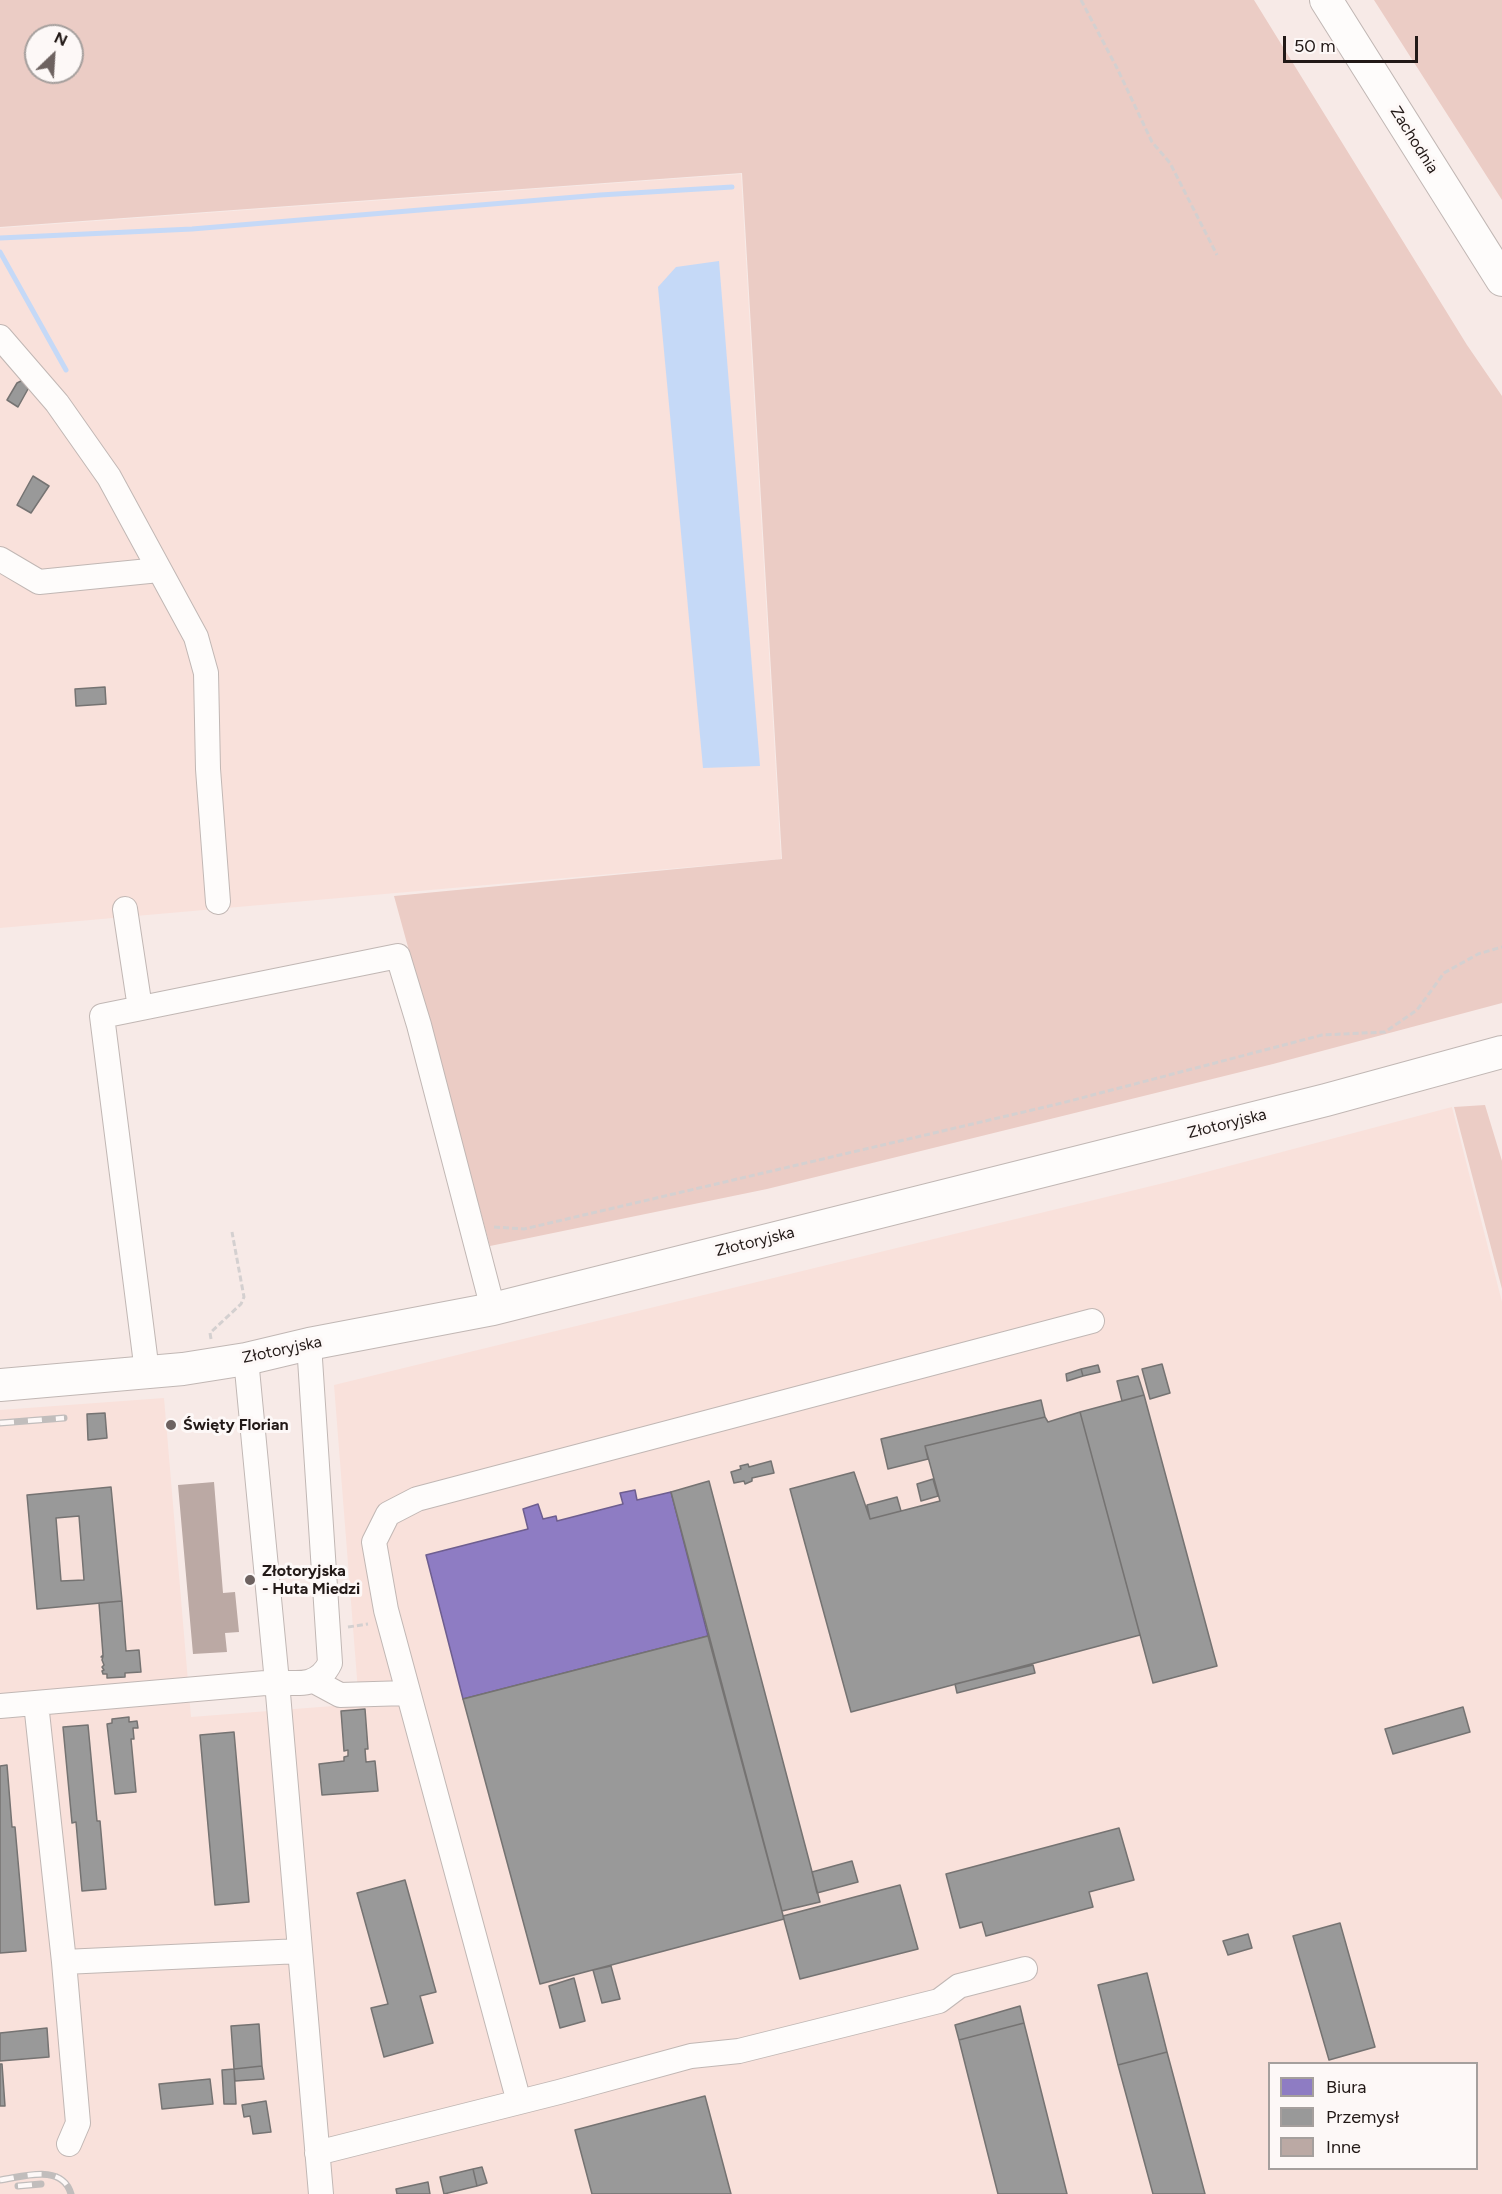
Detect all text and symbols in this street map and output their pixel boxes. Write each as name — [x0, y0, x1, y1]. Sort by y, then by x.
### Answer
north arrow — [24, 24, 84, 84]
scale bar — [1286, 24, 1421, 62]
text: N — [51, 28, 71, 50]
text: 50 m — [1294, 35, 1336, 57]
street label: Zachodnia — [1386, 103, 1442, 177]
street label: Złotoryjska — [1186, 1105, 1268, 1143]
street label: Złotoryjska — [714, 1223, 796, 1261]
street label: Złotoryjska — [241, 1332, 323, 1368]
place label: Święty Florian — [183, 1415, 289, 1435]
marker: Święty Florian — [164, 1418, 178, 1432]
place label: Złotoryjska - Huta Miedzi — [262, 1561, 360, 1599]
marker: Złotoryjska - Huta Miedzi — [243, 1573, 257, 1587]
legend — [1268, 2062, 1478, 2170]
text: Biura — [1326, 2076, 1366, 2098]
text: Przemysł — [1326, 2106, 1399, 2128]
text: Inne — [1326, 2136, 1361, 2158]

